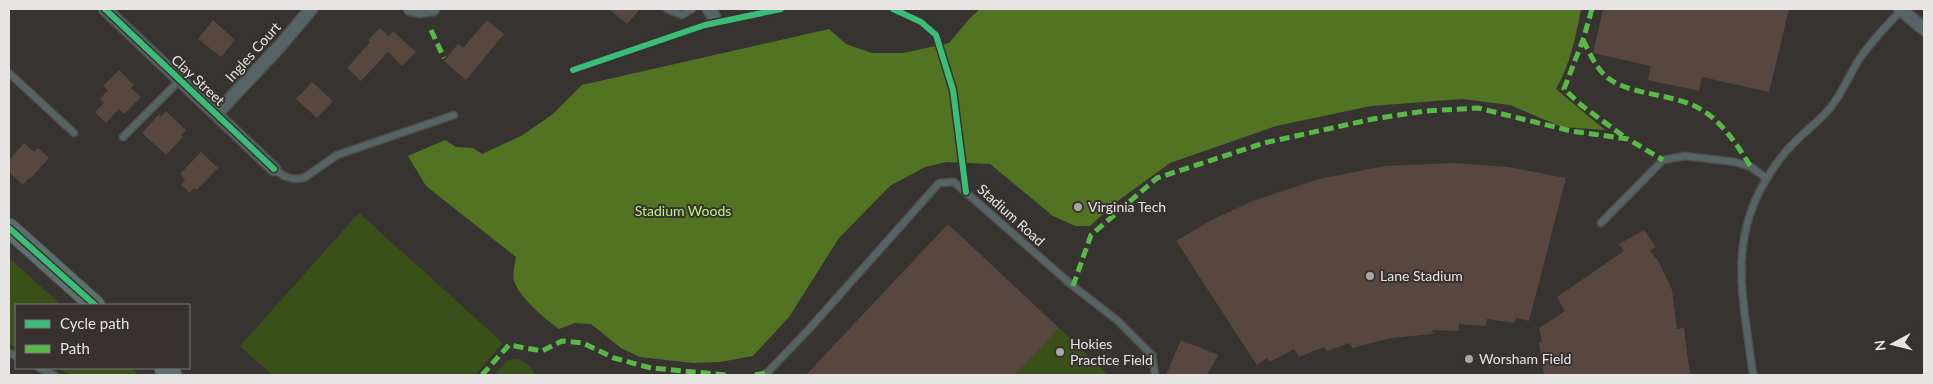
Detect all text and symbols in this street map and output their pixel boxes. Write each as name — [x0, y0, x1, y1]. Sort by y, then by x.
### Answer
street label: Ingles Court — [221, 18, 284, 85]
street label: Clay Street — [168, 51, 229, 109]
street label: Stadium Road — [974, 180, 1048, 249]
place label: Virginia Tech — [1088, 198, 1166, 215]
marker: Virginia Tech — [1072, 201, 1084, 213]
park label: Stadium Woods — [635, 202, 731, 219]
place label: Lane Stadium — [1380, 267, 1463, 284]
marker: Lane Stadium — [1364, 270, 1376, 282]
legend — [15, 304, 190, 369]
text: Cycle path — [60, 314, 129, 332]
north arrow — [1868, 319, 1918, 369]
place label: Hokies Practice Field — [1070, 335, 1153, 368]
text: Path — [60, 339, 90, 357]
text: N — [1871, 339, 1889, 352]
marker: Hokies Practice Field — [1054, 346, 1066, 358]
place label: Worsham Field — [1479, 350, 1571, 367]
marker: Worsham Field — [1463, 353, 1475, 365]

